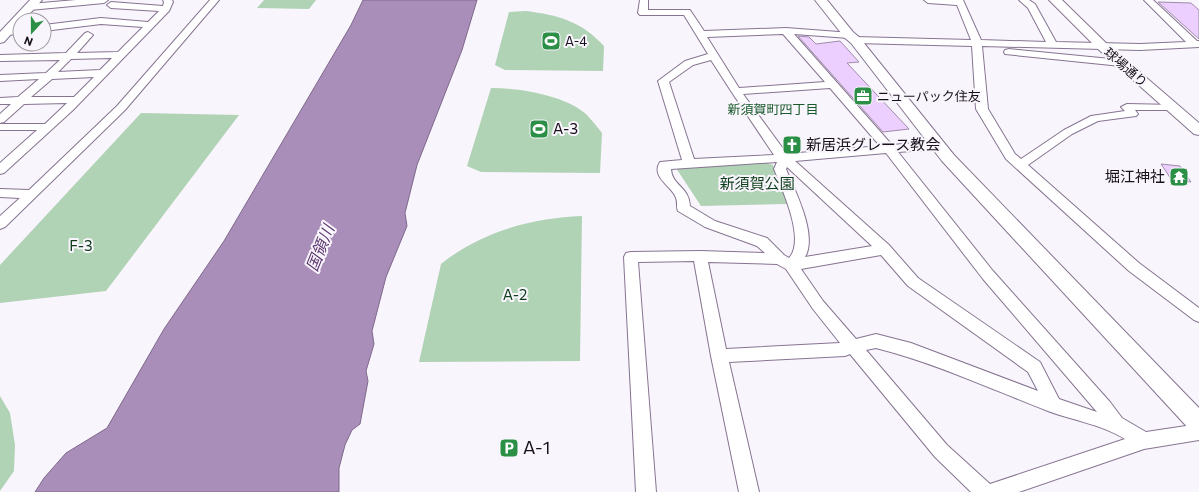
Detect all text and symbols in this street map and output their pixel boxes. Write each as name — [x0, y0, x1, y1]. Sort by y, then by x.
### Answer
north arrow — [12, 12, 52, 52]
sports icon: A-4 — [540, 30, 562, 52]
place label: A-4 — [565, 33, 587, 49]
text: N — [22, 34, 34, 49]
street label: 球場通り — [1101, 44, 1151, 90]
office icon: ニューパック住友 — [852, 85, 874, 107]
place label: ニューパック住友 — [877, 88, 981, 104]
district label: 新須賀町四丁目 — [727, 101, 819, 117]
sports icon: A-3 — [528, 118, 550, 140]
place label: A-3 — [553, 119, 578, 137]
church icon: 新居浜グレース教会 — [781, 134, 803, 156]
place label: 新居浜グレース教会 — [806, 135, 940, 153]
temple icon: 堀江神社 — [1168, 166, 1190, 188]
place label: 堀江神社 — [1105, 167, 1165, 185]
park label: 新須賀公園 — [719, 174, 795, 192]
water label: 国領川 — [302, 220, 338, 274]
park label: F-3 — [69, 236, 93, 254]
park label: A-2 — [503, 285, 527, 303]
place label: A-1 — [523, 436, 550, 458]
parking icon: A-1 — [498, 437, 520, 459]

